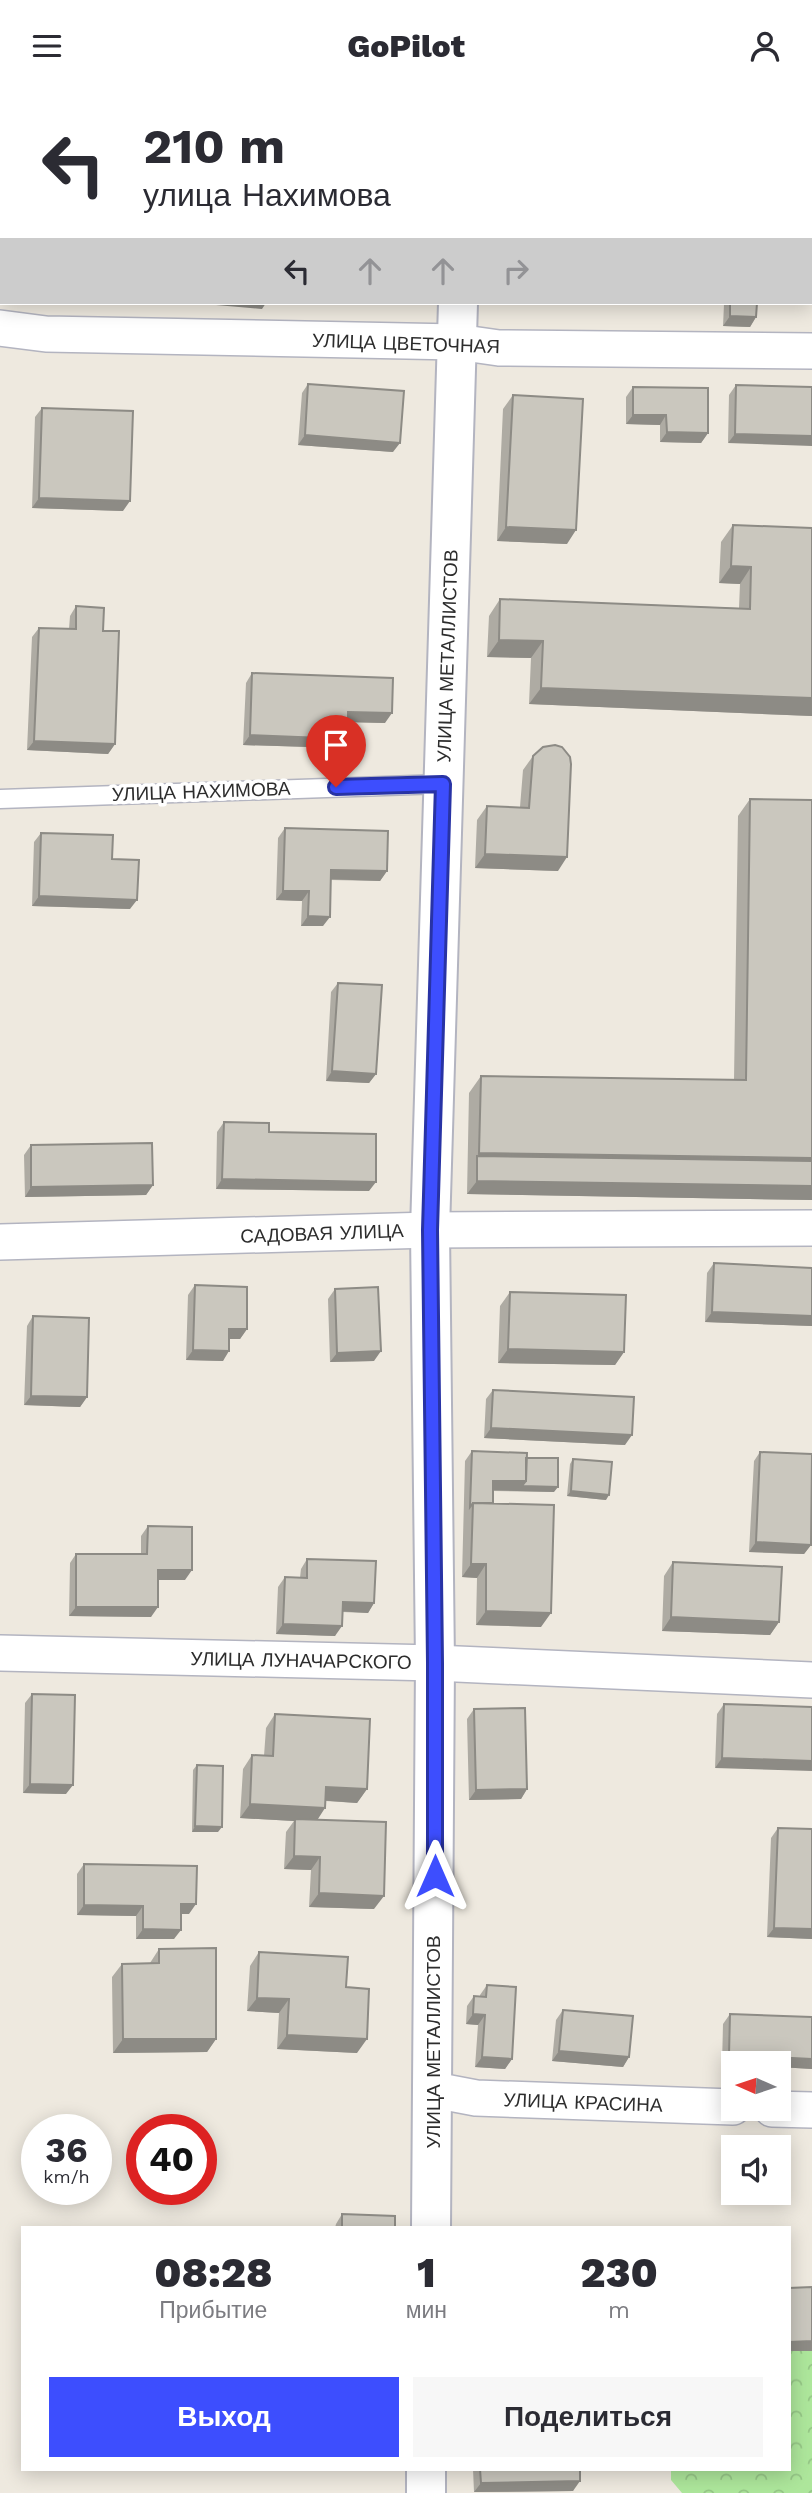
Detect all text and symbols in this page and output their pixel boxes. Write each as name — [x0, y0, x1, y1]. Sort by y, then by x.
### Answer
icon: menu — [28, 27, 66, 65]
text: GoPilot — [347, 27, 465, 65]
icon: person — [746, 27, 784, 65]
text: 210 m — [143, 117, 285, 175]
icon: left — [28, 119, 119, 210]
text: улица Нахимова — [143, 176, 391, 214]
icon: left — [278, 252, 316, 290]
icon: ahead — [351, 252, 389, 290]
icon: ahead — [424, 252, 462, 290]
icon: right — [497, 252, 535, 290]
street label: УЛИЦА ЦВЕТОЧНАЯ — [312, 329, 500, 358]
street label: УЛИЦА МЕТАЛЛИСТОВ — [432, 549, 463, 763]
pin — [306, 715, 366, 787]
icon: arrive — [317, 726, 355, 764]
street label: УЛИЦА НАХИМОВА — [111, 777, 291, 806]
street label: САДОВАЯ УЛИЦА — [240, 1219, 404, 1248]
street label: УЛИЦА ЛУНАЧАРСКОГО — [190, 1647, 412, 1674]
position arrow — [398, 1839, 472, 1913]
street label: УЛИЦА МЕТАЛЛИСТОВ — [422, 1935, 445, 2149]
north arrow — [721, 2051, 791, 2121]
map controls — [721, 2051, 791, 2205]
street label: УЛИЦА КРАСИНА — [503, 2088, 663, 2117]
speed limit sign: 40 — [126, 2114, 217, 2205]
text: 36 — [45, 2129, 88, 2171]
button: sound — [721, 2135, 791, 2205]
text: km/h — [43, 2166, 90, 2187]
text: 08:28 — [154, 2248, 273, 2297]
text: 1 — [417, 2248, 436, 2297]
text: 230 — [580, 2248, 658, 2297]
text: Прибытие — [159, 2297, 267, 2324]
text: мин — [406, 2297, 447, 2324]
text: m — [608, 2297, 630, 2324]
button: Выход — [49, 2377, 399, 2457]
button: Поделиться — [413, 2377, 763, 2457]

